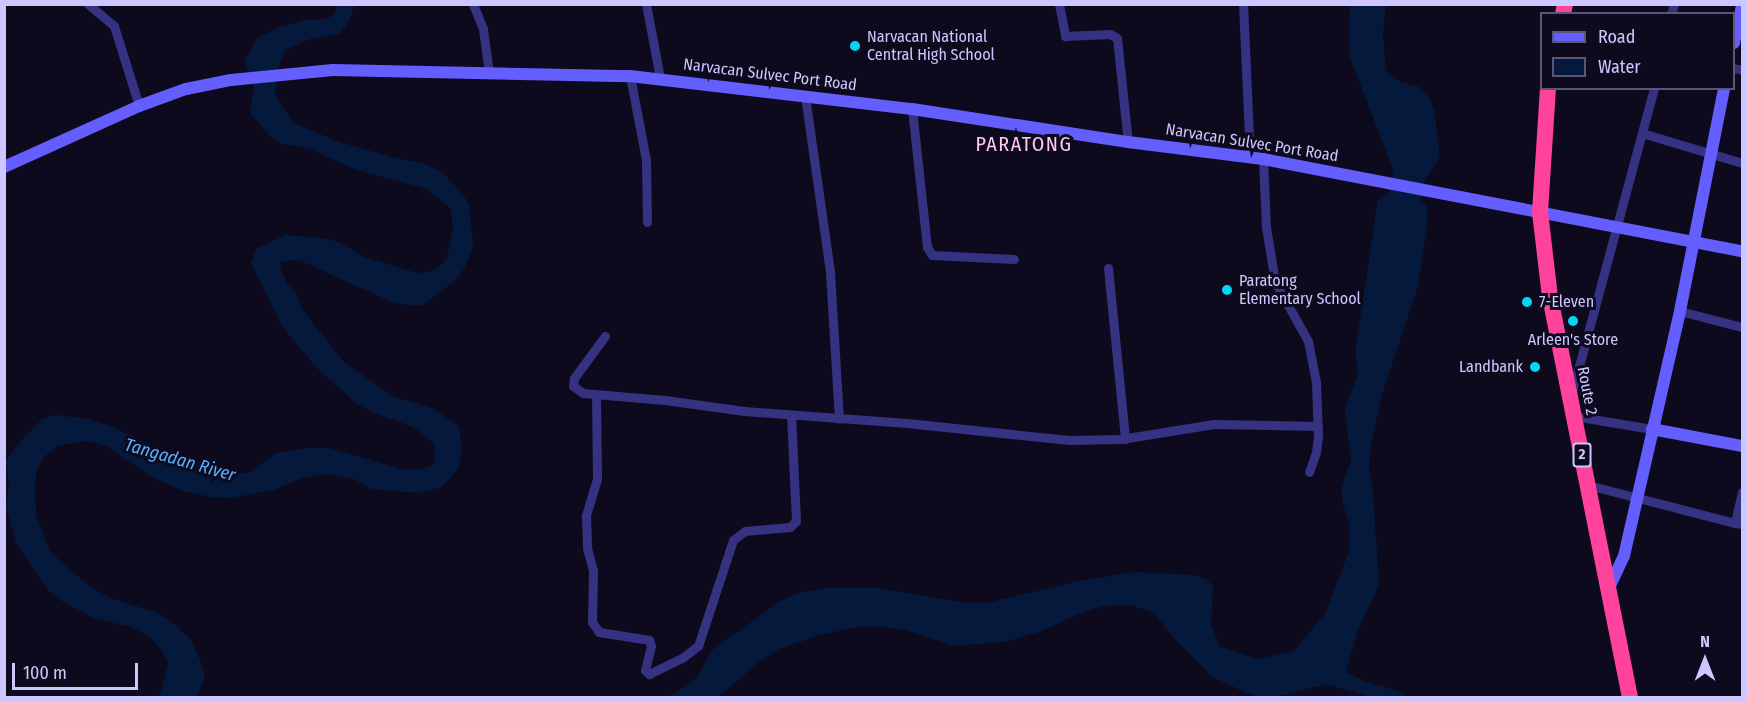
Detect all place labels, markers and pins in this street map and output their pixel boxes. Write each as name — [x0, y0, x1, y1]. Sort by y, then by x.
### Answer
place label: Narvacan National Central High School — [867, 27, 995, 65]
marker: Narvacan National Central High School — [848, 39, 862, 53]
place label: Paratong Elementary School — [1239, 271, 1361, 309]
marker: Paratong Elementary School — [1220, 283, 1234, 297]
place label: 7-Eleven — [1539, 292, 1594, 312]
marker: 7-Eleven — [1520, 295, 1534, 309]
marker: Arleen's Store — [1566, 314, 1580, 328]
place label: Arleen's Store — [1528, 330, 1618, 350]
place label: Landbank — [1459, 357, 1523, 377]
marker: Landbank — [1528, 360, 1542, 374]

